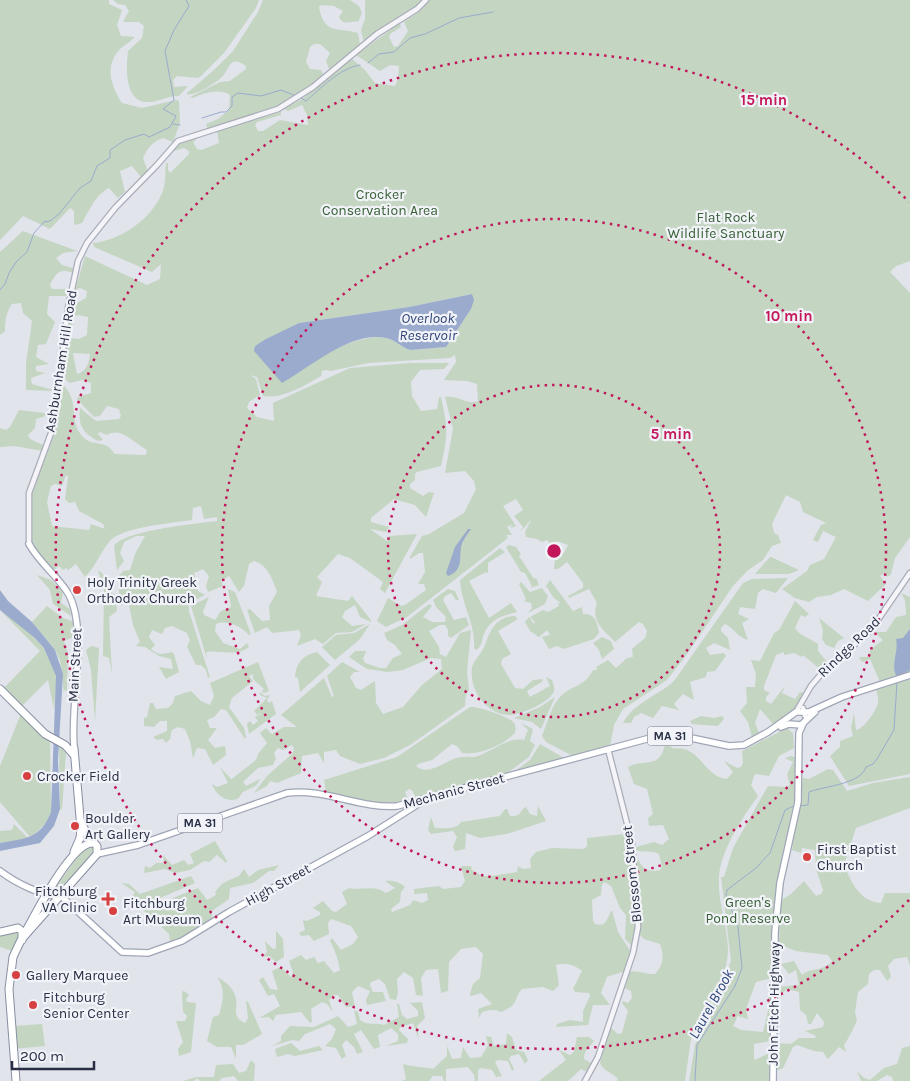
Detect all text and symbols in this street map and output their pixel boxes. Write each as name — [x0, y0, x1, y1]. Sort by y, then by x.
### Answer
text: 15 min — [741, 91, 787, 109]
park label: Crocker Conservation Area — [322, 186, 438, 219]
park label: Flat Rock Wildlife Sanctuary — [667, 209, 785, 242]
street label: Ashburnham Hill Road — [41, 289, 81, 433]
text: 10 min — [765, 307, 813, 325]
water label: Overlook Reservoir — [399, 309, 458, 344]
text: 5 min — [650, 425, 692, 443]
centre of rings — [545, 542, 563, 560]
place label: Holy Trinity Greek Orthodox Church — [87, 574, 197, 607]
marker: Holy Trinity Greek Orthodox Church — [71, 584, 83, 596]
street label: Rindge Road — [814, 613, 884, 681]
street label: Main Street — [65, 628, 85, 702]
road number: MA 31 — [648, 726, 692, 746]
place label: Crocker Field — [37, 768, 120, 785]
street label: Mechanic Street — [402, 769, 506, 813]
marker: Crocker Field — [21, 770, 33, 782]
place label: Boulder Art Gallery — [85, 810, 151, 843]
road number: MA 31 — [178, 814, 222, 832]
marker: Boulder Art Gallery — [69, 820, 81, 832]
street label: Blossom Street — [618, 825, 646, 923]
place label: First Baptist Church — [817, 841, 896, 874]
marker: First Baptist Church — [801, 851, 813, 863]
street label: High Street — [243, 860, 313, 910]
place label: Fitchburg VA Clinic — [35, 883, 97, 916]
marker: Fitchburg VA Clinic — [101, 892, 115, 906]
park label: Green's Pond Reserve — [705, 894, 791, 927]
place label: Fitchburg Art Museum — [123, 895, 201, 928]
marker: Fitchburg Art Museum — [107, 905, 119, 917]
street label: John Fitch Highway — [764, 942, 784, 1066]
water label: Laurel Brook — [684, 966, 738, 1042]
place label: Gallery Marquee — [26, 967, 128, 984]
marker: Gallery Marquee — [10, 969, 22, 981]
place label: Fitchburg Senior Center — [43, 989, 130, 1022]
marker: Fitchburg Senior Center — [27, 999, 39, 1011]
scale bar — [12, 1038, 95, 1070]
text: 200 m — [20, 1047, 64, 1065]

